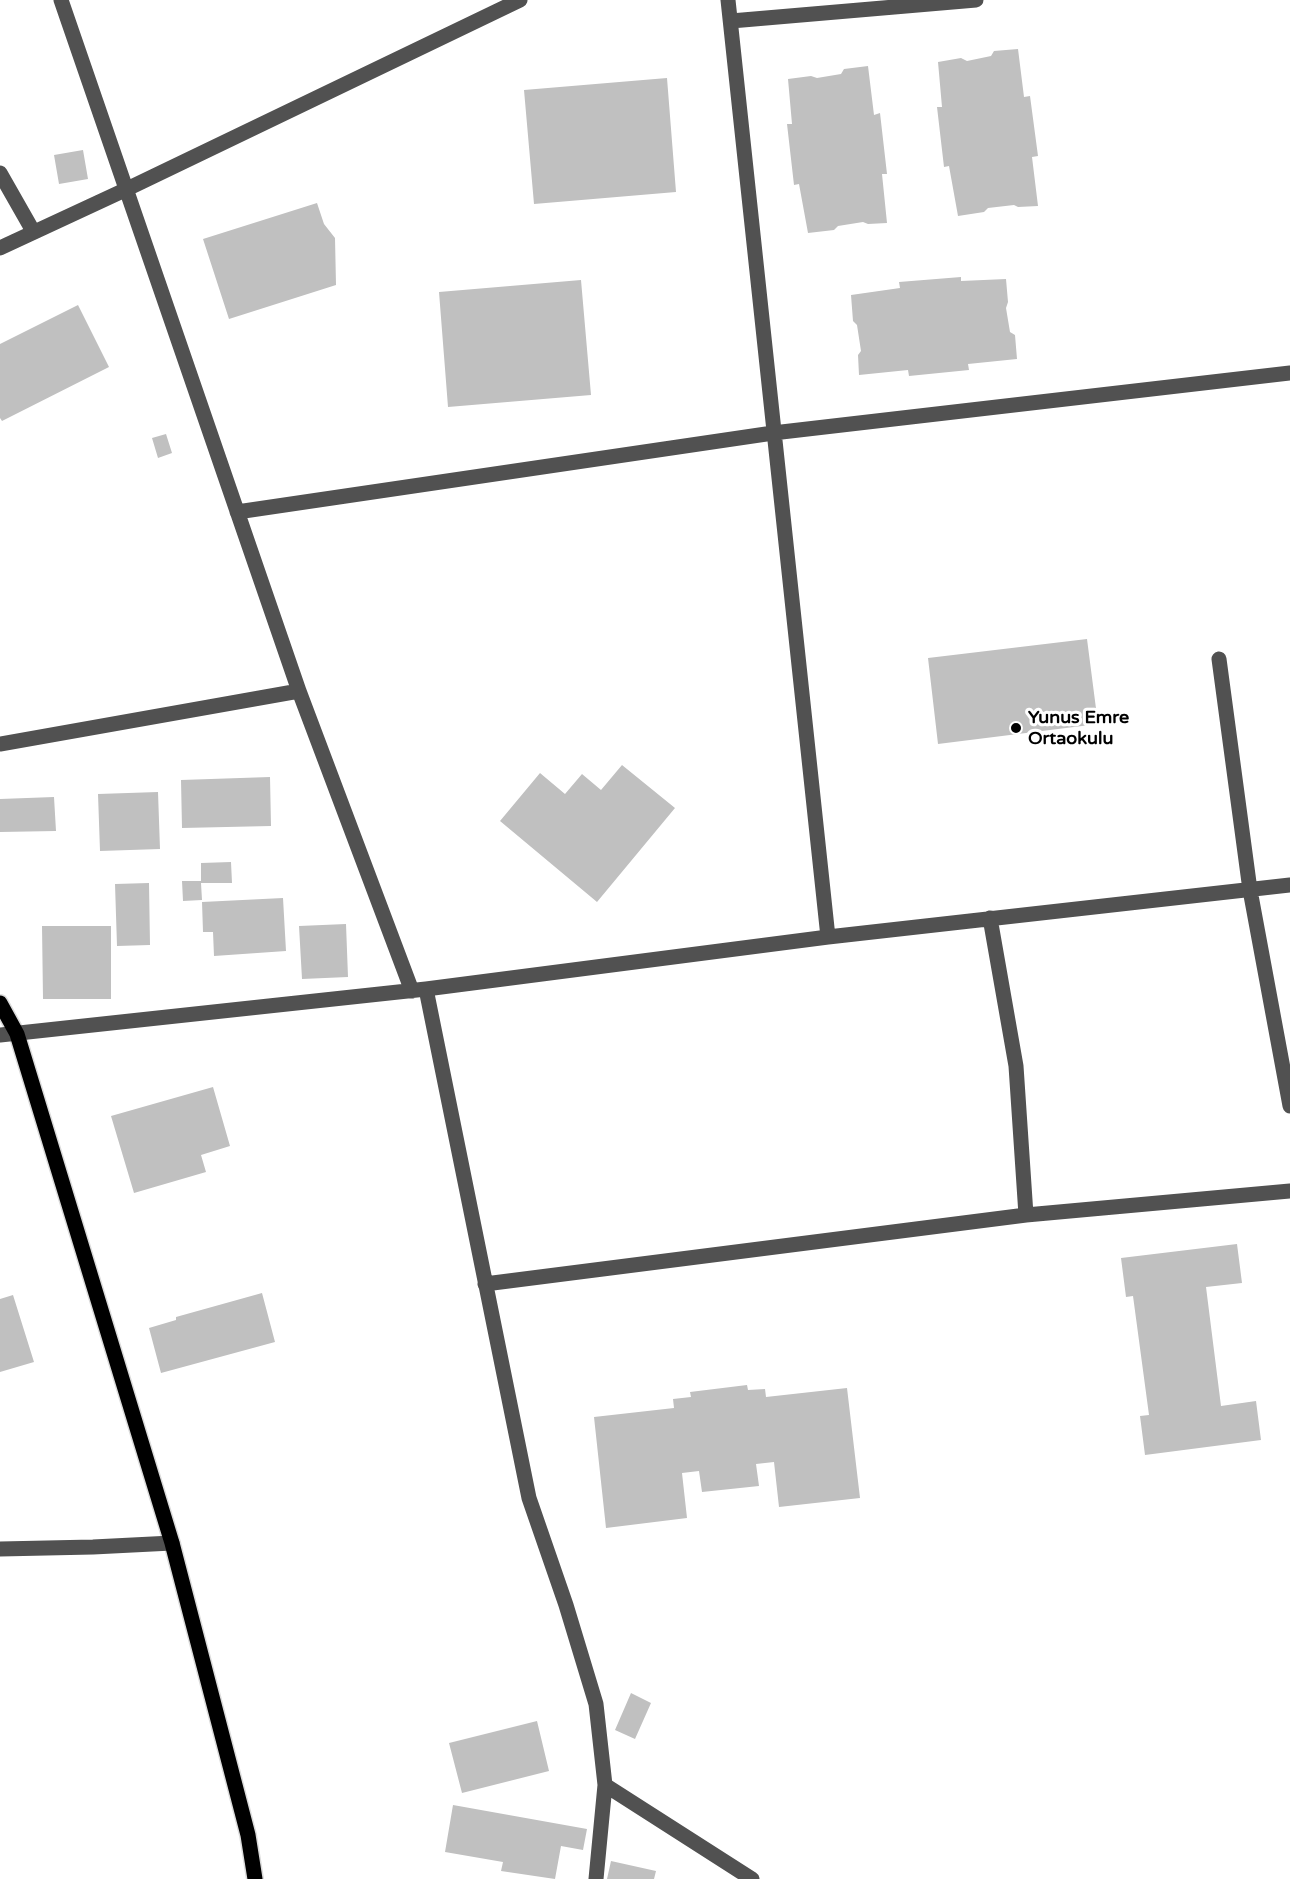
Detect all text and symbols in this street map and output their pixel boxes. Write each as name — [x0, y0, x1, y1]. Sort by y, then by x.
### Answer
place label: Yunus Emre Ortaokulu — [1028, 707, 1129, 750]
marker: Yunus Emre Ortaokulu — [1009, 721, 1023, 735]

